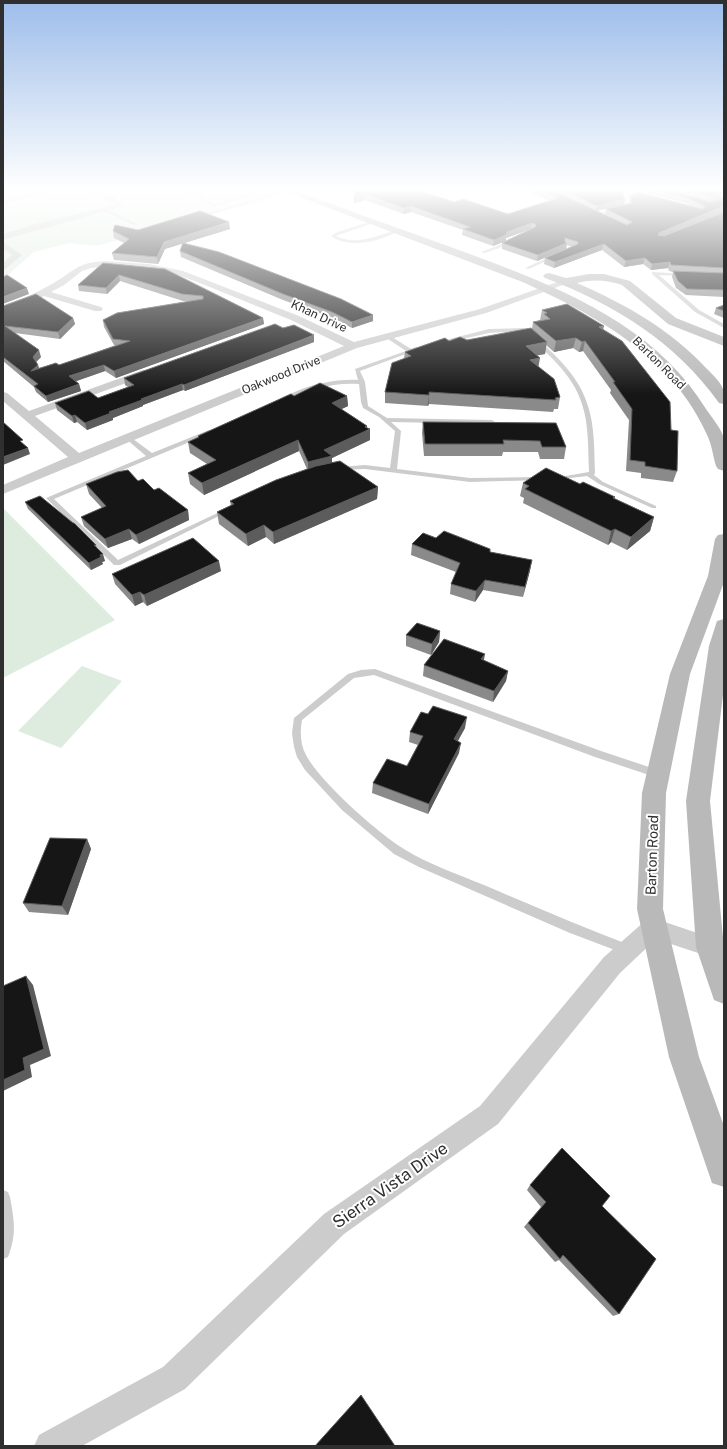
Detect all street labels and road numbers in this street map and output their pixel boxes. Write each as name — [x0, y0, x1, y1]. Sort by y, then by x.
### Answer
street label: Khan Drive — [289, 297, 349, 335]
street label: Barton Road — [630, 334, 688, 392]
street label: Oakwood Drive — [240, 353, 323, 397]
street label: Barton Road — [643, 815, 661, 895]
street label: Sierra Vista Drive — [328, 1138, 452, 1232]

